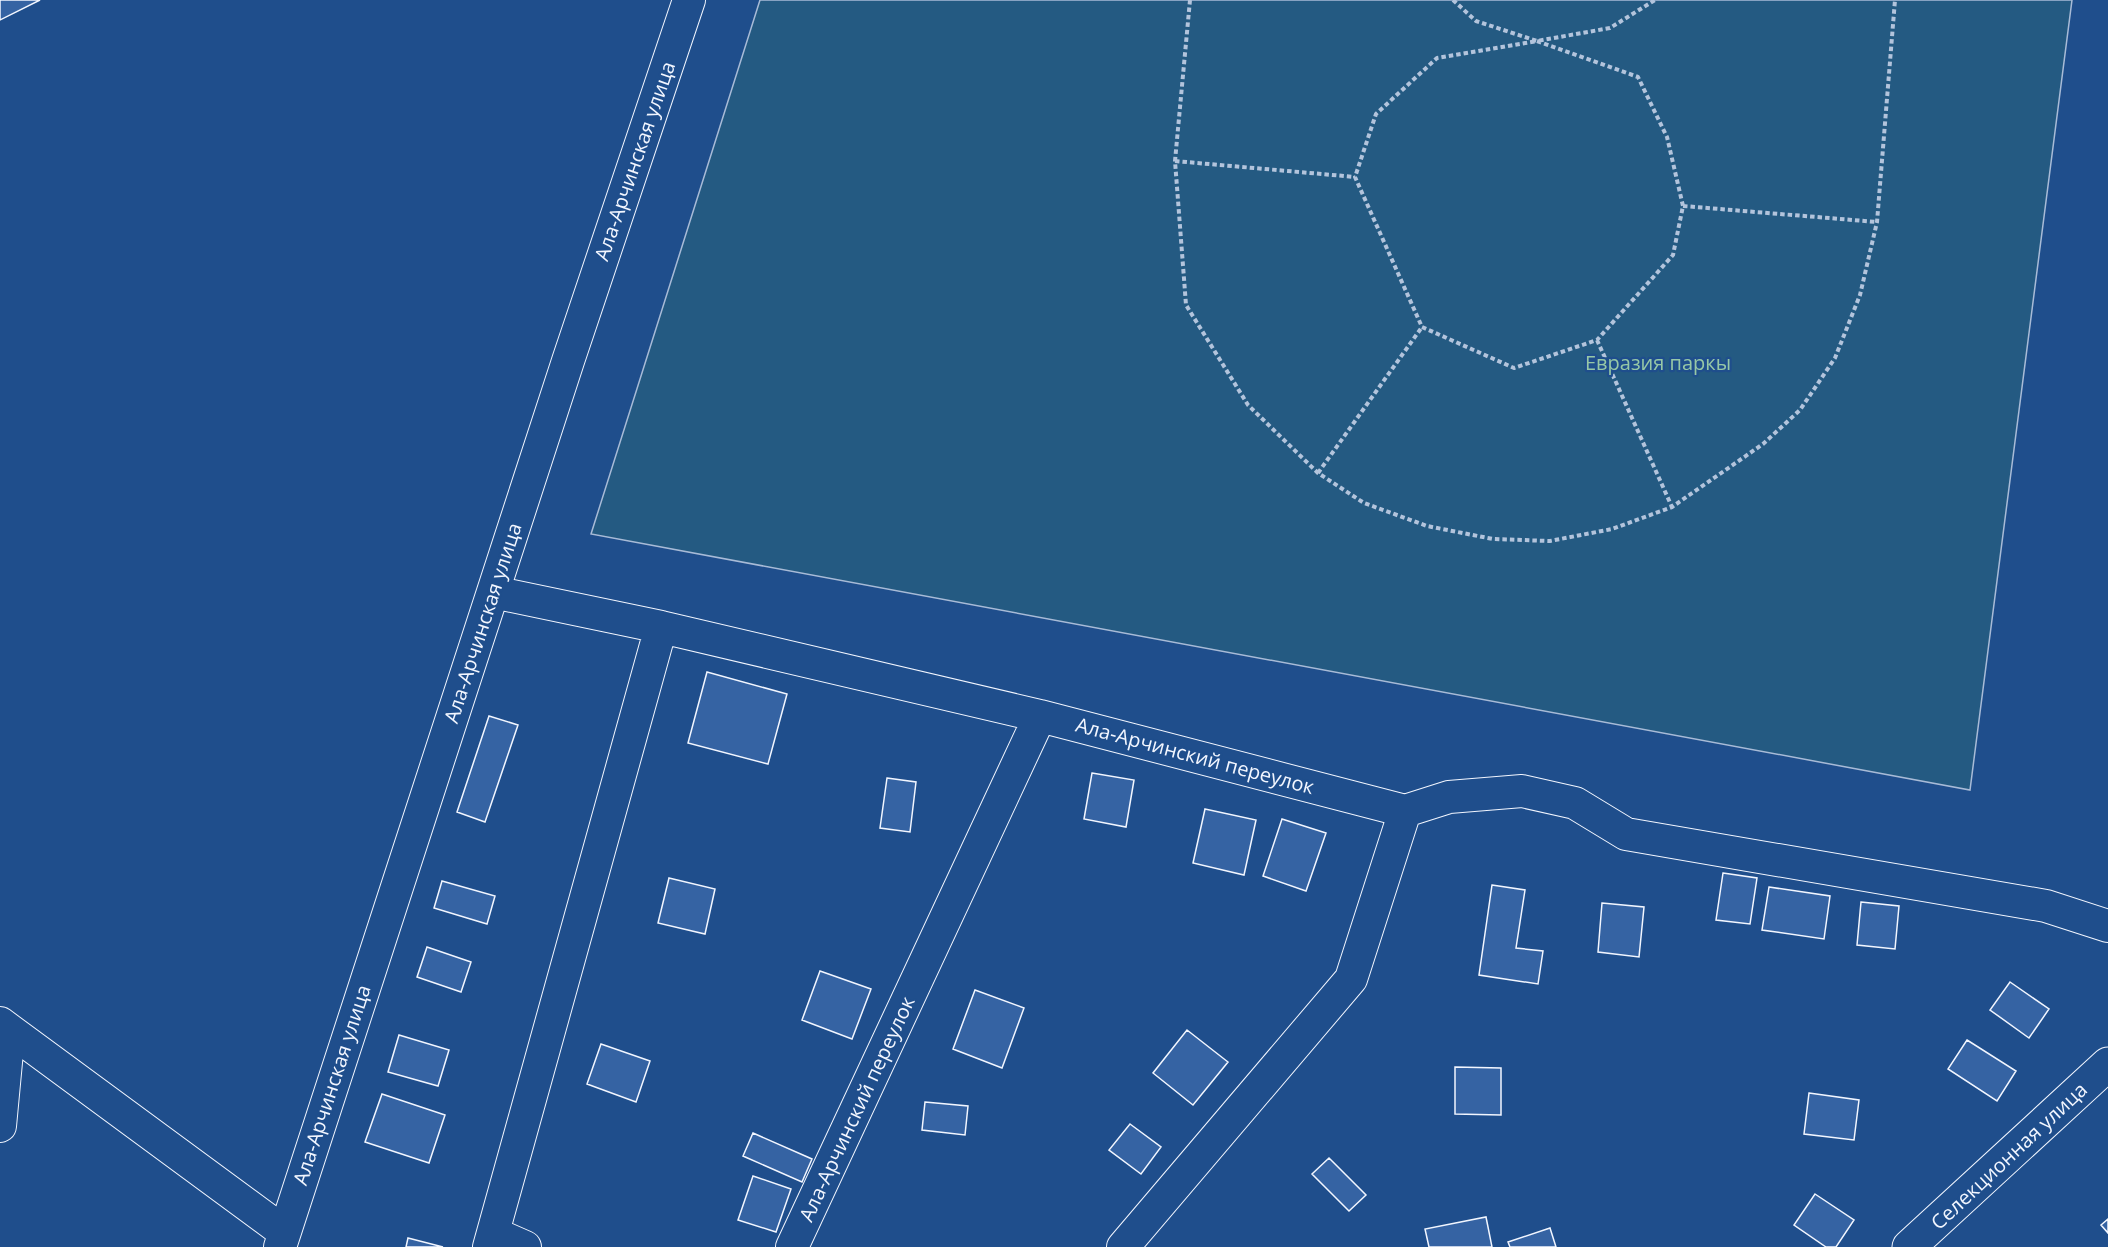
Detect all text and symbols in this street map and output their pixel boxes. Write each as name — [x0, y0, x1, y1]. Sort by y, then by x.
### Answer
street label: Ала-Арчинская улица — [588, 58, 681, 264]
park label: Евразия паркы — [1585, 349, 1731, 376]
street label: Ала-Арчинская улица — [437, 519, 528, 726]
street label: Ала-Арчинский переулок — [1073, 711, 1318, 800]
street label: Ала-Арчинская улица — [286, 981, 377, 1188]
street label: Ала-Арчинский переулок — [792, 991, 921, 1226]
street label: Селекционная улица — [1925, 1076, 2093, 1235]

